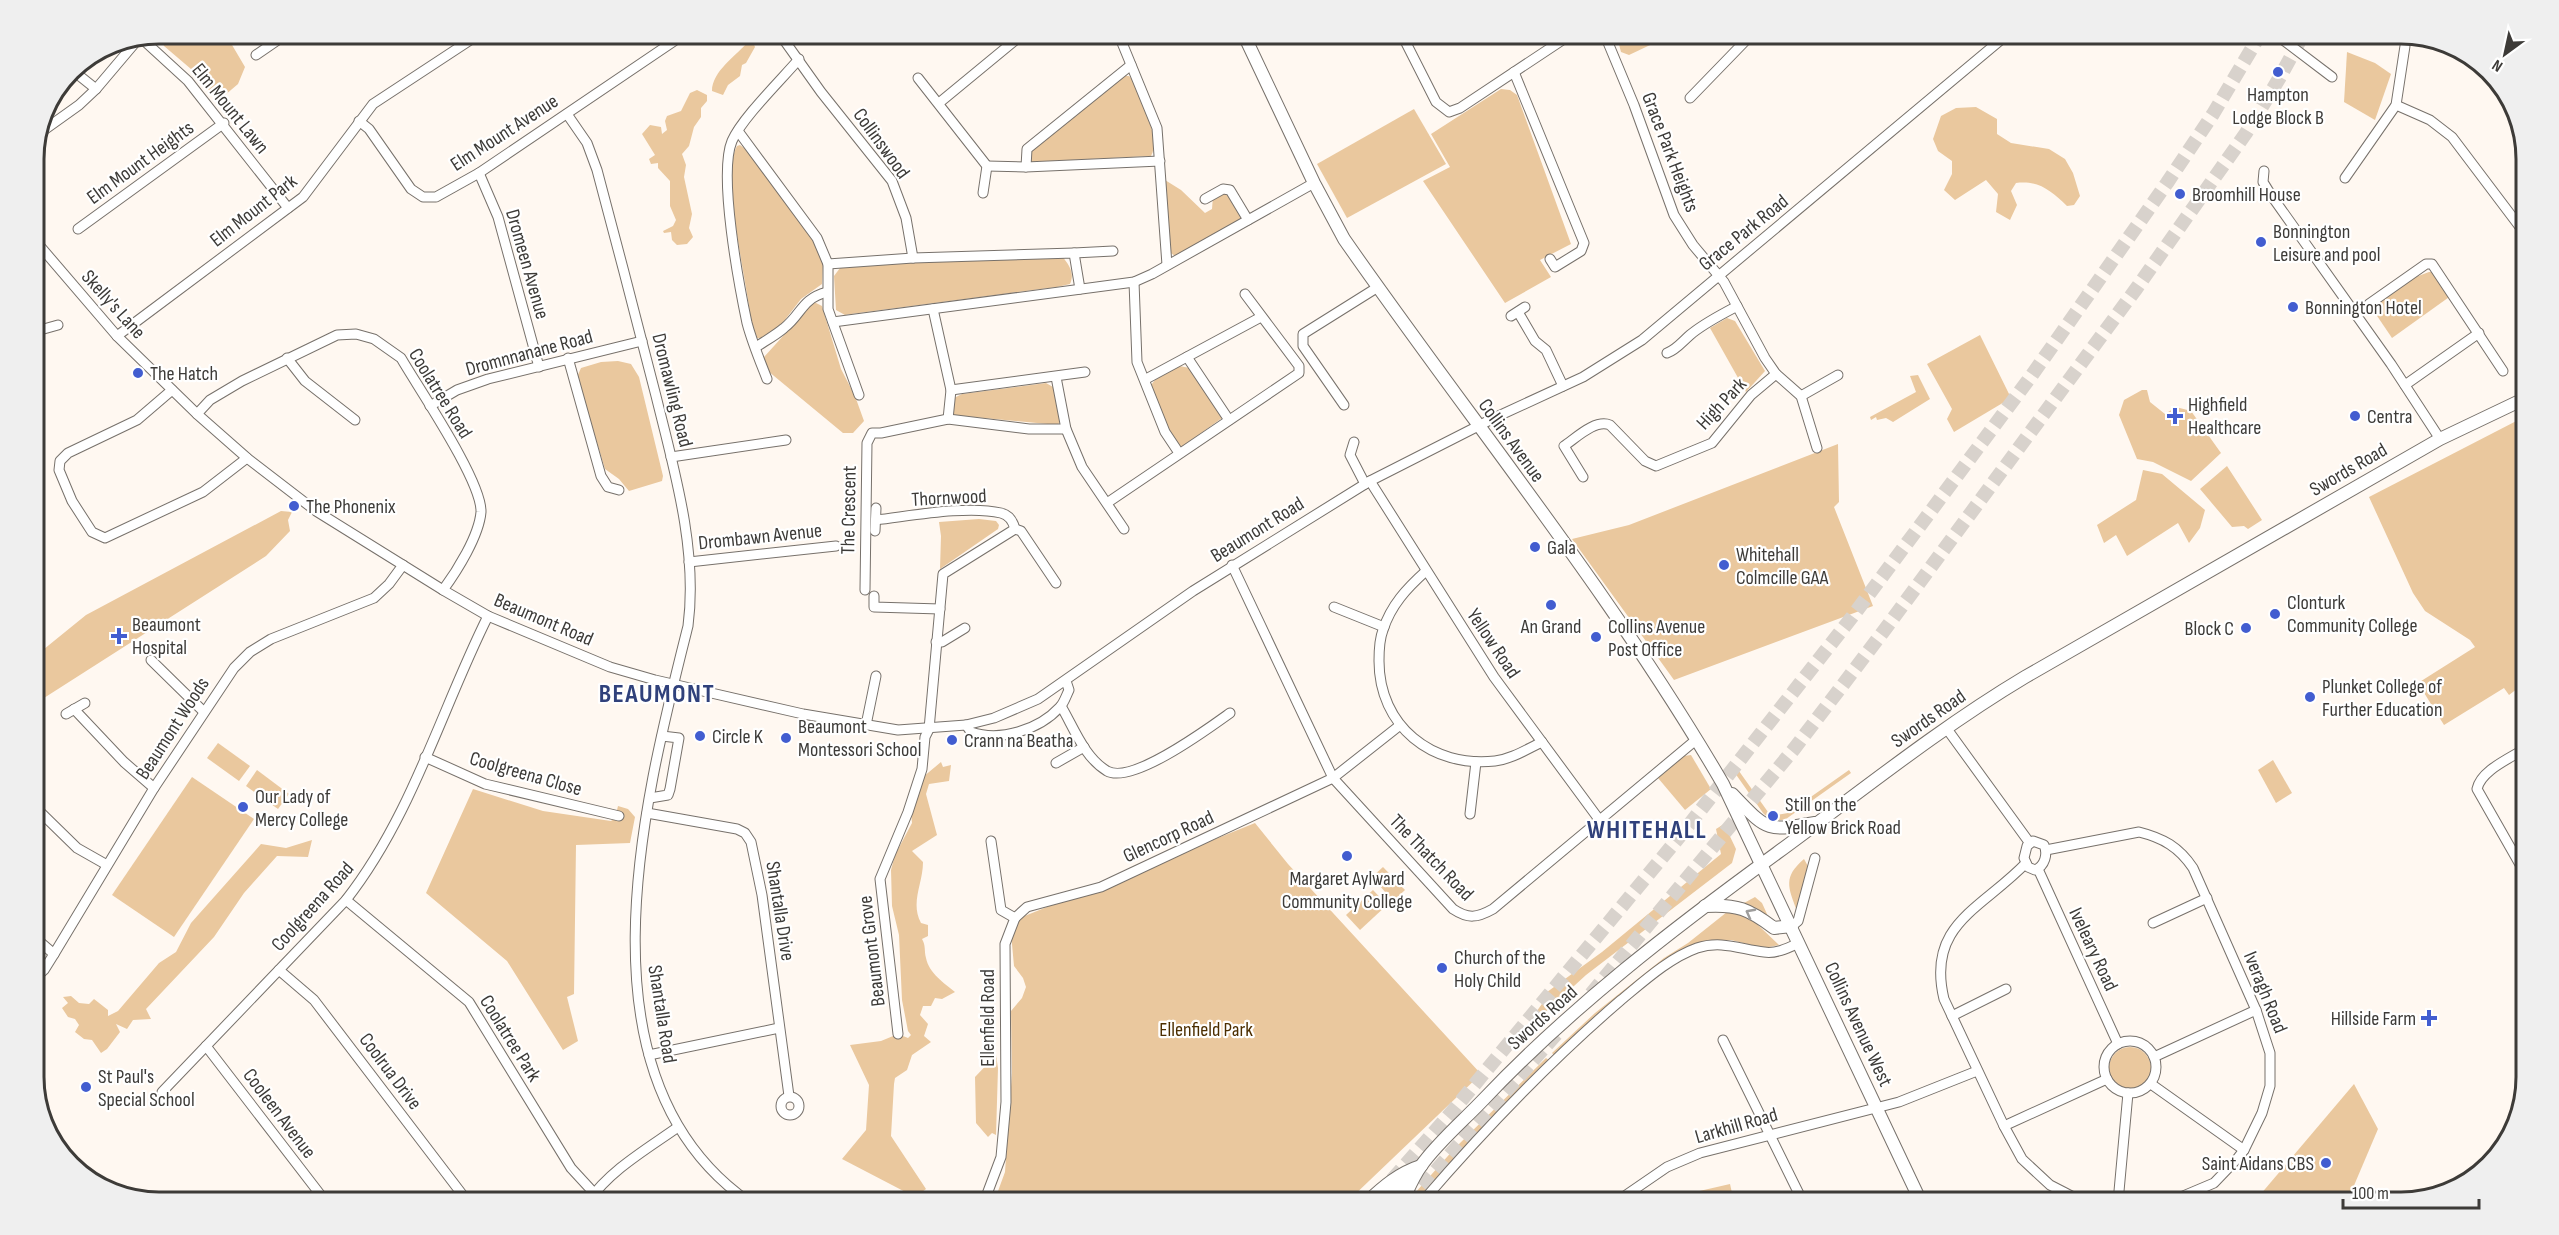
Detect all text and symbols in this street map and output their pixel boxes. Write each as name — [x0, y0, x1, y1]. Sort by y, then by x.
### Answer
north arrow — [2475, 24, 2535, 84]
text: N — [2489, 55, 2506, 76]
street label: Elm Mount Lawn — [187, 59, 274, 159]
marker: Hampton Lodge Block B — [2271, 65, 2285, 79]
place label: Hampton Lodge Block B — [2232, 83, 2324, 130]
street label: Elm Mount Avenue — [446, 89, 563, 177]
street label: Grace Park Heights — [1636, 89, 1704, 216]
street label: Collinswood — [848, 104, 915, 184]
street label: Elm Mount Heights — [82, 116, 199, 210]
street label: Elm Mount Park — [205, 169, 302, 252]
place label: Broomhill House — [2192, 183, 2301, 207]
marker: Broomhill House — [2173, 187, 2187, 201]
street label: Grace Park Road — [1694, 189, 1793, 276]
street label: Dromeen Avenue — [500, 207, 554, 322]
place label: Bonnington Leisure and pool — [2273, 220, 2381, 267]
marker: Bonnington Leisure and pool — [2254, 235, 2268, 249]
street label: Skelly's Lane — [76, 265, 150, 344]
place label: Bonnington Hotel — [2305, 296, 2422, 320]
marker: Bonnington Hotel — [2286, 300, 2300, 314]
street label: Dromnnanane Road — [463, 324, 595, 381]
street label: Dromawling Road — [646, 331, 698, 449]
street label: Coolatree Road — [403, 344, 477, 443]
place label: The Hatch — [150, 362, 218, 386]
marker: The Hatch — [131, 366, 145, 380]
street label: High Park — [1692, 372, 1752, 435]
place label: Highfield Healthcare — [2188, 393, 2261, 440]
street label: Collins Avenue — [1473, 394, 1549, 487]
place label: Centra — [2367, 405, 2412, 429]
marker: Highfield Healthcare — [2166, 407, 2184, 425]
marker: Centra — [2348, 409, 2362, 423]
street label: Swords Road — [2305, 438, 2392, 502]
street label: The Crescent — [836, 465, 862, 555]
street label: Thornwood — [911, 484, 987, 512]
street label: Beaumont Road — [1206, 492, 1309, 568]
place label: The Phonenix — [306, 495, 396, 519]
marker: The Phonenix — [287, 499, 301, 513]
street label: Drombawn Avenue — [697, 519, 823, 555]
place label: Gala — [1547, 536, 1576, 560]
marker: Gala — [1528, 540, 1542, 554]
place label: Whitehall Colmcille GAA — [1736, 543, 1829, 590]
marker: Whitehall Colmcille GAA — [1717, 558, 1731, 572]
street label: Beaumont Road — [490, 588, 597, 652]
place label: Clonturk Community College — [2287, 591, 2417, 638]
marker: An Grand — [1544, 598, 1558, 612]
street label: Yellow Road — [1461, 604, 1525, 683]
marker: Clonturk Community College — [2268, 607, 2282, 621]
place label: Beaumont Hospital — [132, 613, 201, 660]
place label: An Grand — [1520, 615, 1581, 639]
place label: Collins Avenue Post Office — [1608, 615, 1705, 662]
place label: Block C — [2185, 617, 2234, 641]
marker: Block C — [2239, 621, 2253, 635]
marker: Beaumont Hospital — [110, 627, 128, 645]
marker: Collins Avenue Post Office — [1589, 630, 1603, 644]
street label: Beaumont Woods — [131, 673, 215, 784]
place label: Plunket College of Further Education — [2322, 675, 2442, 722]
district label: BEAUMONT — [599, 679, 715, 710]
street label: Swords Road — [1887, 684, 1970, 753]
marker: Plunket College of Further Education — [2303, 690, 2317, 704]
place label: Beaumont Montessori School — [798, 715, 921, 762]
place label: Circle K — [712, 725, 763, 749]
marker: Circle K — [693, 729, 707, 743]
place label: Crann na Beatha — [964, 729, 1073, 753]
marker: Beaumont Montessori School — [779, 731, 793, 745]
marker: Crann na Beatha — [945, 733, 959, 747]
street label: Coolgreena Close — [467, 746, 585, 801]
place label: Our Lady of Mercy College — [255, 785, 348, 832]
place label: Still on the Yellow Brick Road — [1785, 793, 1901, 840]
marker: Our Lady of Mercy College — [236, 800, 250, 814]
street label: Glencorp Road — [1119, 806, 1217, 868]
street label: The Thatch Road — [1384, 809, 1478, 906]
marker: Still on the Yellow Brick Road — [1766, 809, 1780, 823]
district label: WHITEHALL — [1587, 815, 1707, 846]
marker: Margaret Aylward Community College — [1340, 849, 1354, 863]
street label: Coolgreena Road — [266, 857, 359, 956]
street label: Shantalla Drive — [760, 860, 800, 963]
place label: Margaret Aylward Community College — [1282, 867, 1412, 914]
street label: Beaumont Grove — [853, 894, 891, 1008]
street label: Iveleary Road — [2063, 904, 2123, 995]
one-way arrow — [1746, 908, 1757, 920]
place label: Church of the Holy Child — [1454, 946, 1546, 993]
street label: Iveragh Road — [2238, 948, 2292, 1037]
street label: Collins Avenue West — [1819, 958, 1897, 1090]
marker: Church of the Holy Child — [1435, 961, 1449, 975]
street label: Shantalla Road — [642, 963, 682, 1065]
street label: Ellenfield Road — [976, 969, 1000, 1067]
street label: Swords Road — [1503, 980, 1582, 1055]
street label: Coolatree Park — [474, 991, 546, 1087]
place label: Hillside Farm — [2331, 1007, 2416, 1031]
marker: Hillside Farm — [2420, 1009, 2438, 1027]
park label: Ellenfield Park — [1159, 1018, 1253, 1042]
street label: Coolrua Drive — [354, 1029, 427, 1115]
street label: Cooleen Avenue — [238, 1064, 321, 1163]
place label: St Paul's Special School — [98, 1065, 195, 1112]
marker: St Paul's Special School — [79, 1080, 93, 1094]
street label: Larkhill Road — [1692, 1103, 1780, 1149]
place label: Saint Aidans CBS — [2202, 1152, 2314, 1176]
marker: Saint Aidans CBS — [2319, 1156, 2333, 1170]
scale bar — [2343, 1172, 2480, 1210]
text: 100 m — [2352, 1183, 2389, 1204]

